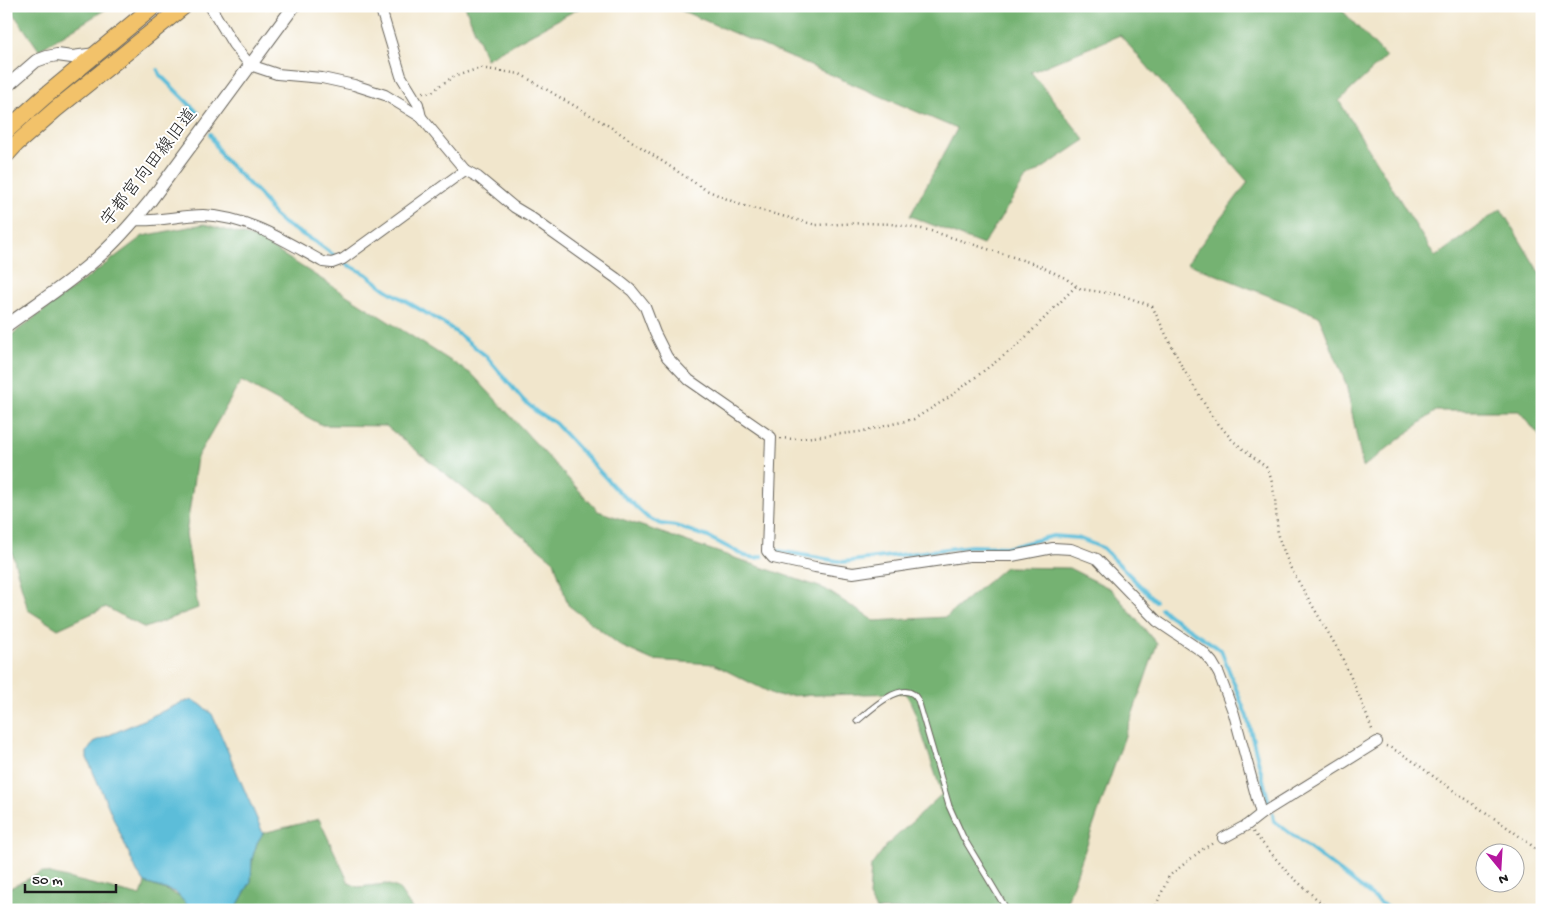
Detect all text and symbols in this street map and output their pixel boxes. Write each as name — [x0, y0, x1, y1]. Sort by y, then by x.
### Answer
street label: 宇都宮向田線旧道 — [97, 104, 203, 231]
north arrow — [1476, 844, 1526, 894]
scale bar — [25, 861, 116, 893]
text: N — [1496, 868, 1510, 887]
text: 50 m — [32, 872, 63, 890]

